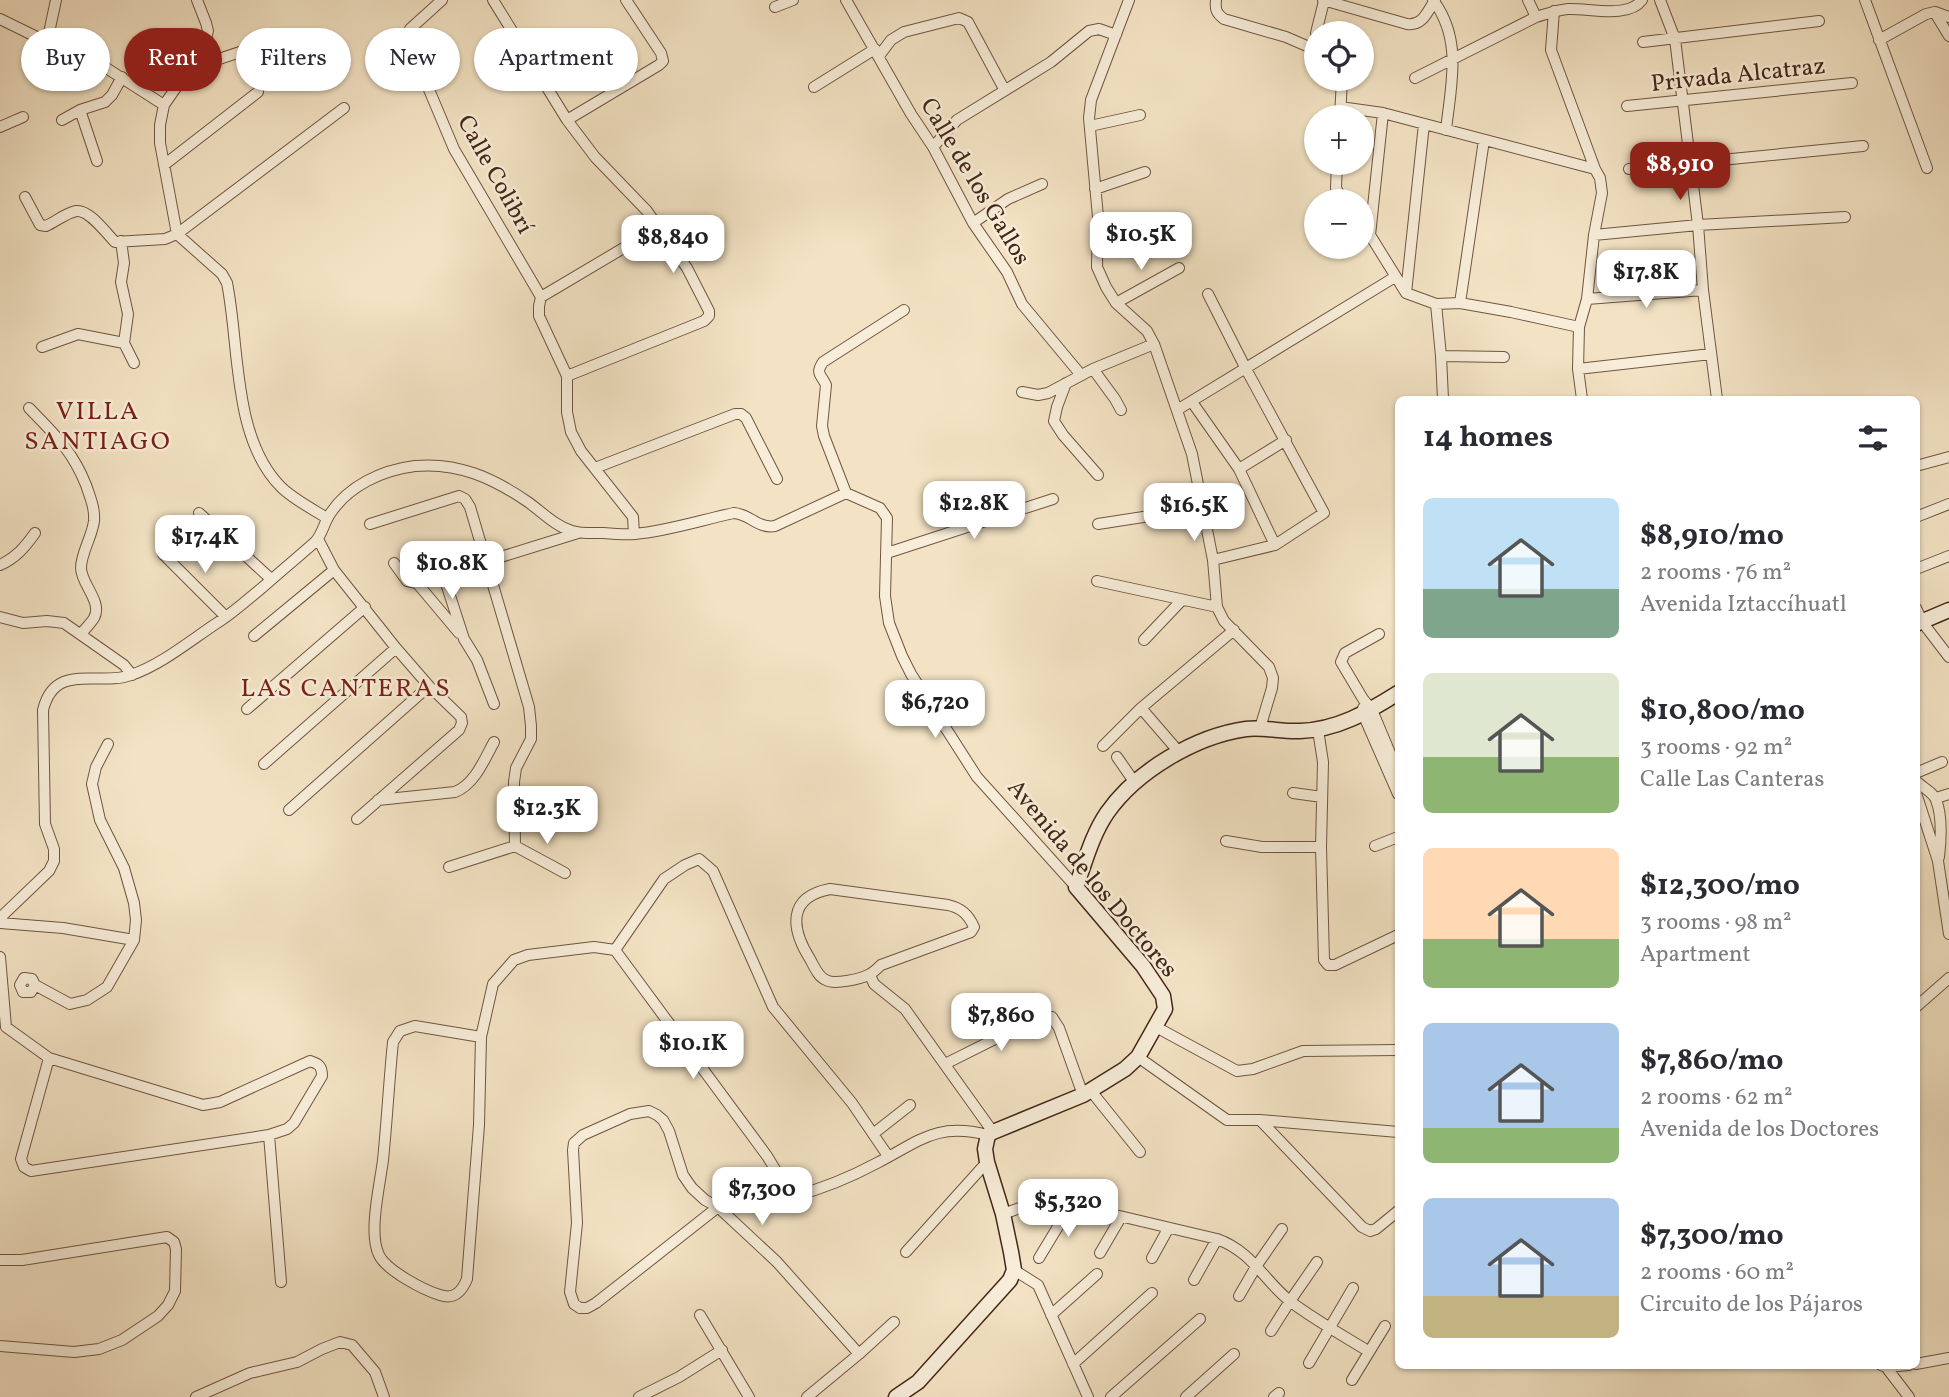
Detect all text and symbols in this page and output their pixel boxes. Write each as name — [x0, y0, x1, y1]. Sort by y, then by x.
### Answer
map controls — [1304, 21, 1374, 259]
button: locate — [1304, 21, 1374, 91]
chip: Buy — [21, 28, 110, 91]
chip: Rent — [124, 28, 222, 91]
chip: Filters — [236, 28, 351, 91]
chip: New — [365, 28, 460, 91]
chip: Apartment — [474, 28, 638, 91]
street label: Privada Alcatraz — [1649, 50, 1827, 102]
street label: Calle de los Gallos — [911, 92, 1038, 272]
button: + — [1304, 105, 1374, 175]
street label: Calle Colibrí — [448, 109, 541, 241]
pin: $8,910 — [1623, 142, 1737, 202]
text: $8,910 — [1646, 149, 1714, 181]
button: − — [1304, 189, 1374, 259]
pin: $10.5K — [1084, 212, 1198, 272]
pin: $8,840 — [616, 216, 730, 275]
text: $10.5K — [1106, 219, 1176, 251]
text: $8,840 — [637, 222, 709, 254]
pin: $17.8K — [1589, 250, 1703, 310]
text: $17.8K — [1613, 257, 1679, 289]
district label: VILLA SANTIAGO — [24, 394, 172, 460]
text: 14 homes — [1423, 417, 1553, 459]
icon: filters — [1854, 419, 1892, 457]
pin: $12.8K — [917, 482, 1031, 541]
pin: $16.5K — [1137, 484, 1251, 543]
text: $12.8K — [939, 488, 1009, 520]
text: $16.5K — [1160, 490, 1228, 522]
text: $8,910/mo — [1640, 515, 1784, 557]
pin: $17.4K — [148, 516, 262, 575]
text: $17.4K — [171, 522, 239, 554]
icon: home — [1479, 526, 1563, 610]
pin: $10.8K — [395, 542, 509, 601]
text: $10.8K — [416, 548, 488, 580]
text: 2 rooms · 76 m² — [1640, 557, 1791, 589]
text: Avenida Iztaccíhuatl — [1640, 589, 1847, 621]
district label: LAS CANTERAS — [240, 671, 452, 707]
pin: $6,720 — [878, 680, 992, 740]
text: $6,720 — [901, 687, 969, 719]
text: $10,800/mo — [1640, 690, 1805, 732]
icon: home — [1479, 701, 1563, 785]
text: 3 rooms · 92 m² — [1640, 732, 1792, 764]
text: Calle Las Canteras — [1640, 764, 1824, 796]
street label: Avenida de los Doctores — [998, 773, 1185, 986]
pin: $12.3K — [490, 786, 604, 846]
text: $12.3K — [513, 793, 581, 825]
text: $12,300/mo — [1640, 865, 1800, 907]
icon: home — [1479, 876, 1563, 960]
text: 3 rooms · 98 m² — [1640, 907, 1792, 939]
text: Apartment — [1640, 939, 1751, 971]
pin: $7,860 — [944, 993, 1058, 1053]
text: $7,860 — [967, 1000, 1035, 1032]
pin: $10.1K — [636, 1021, 750, 1081]
text: $10.1K — [659, 1028, 727, 1060]
text: $7,860/mo — [1640, 1040, 1783, 1082]
icon: home — [1479, 1051, 1563, 1135]
text: 2 rooms · 62 m² — [1640, 1082, 1792, 1114]
text: Avenida de los Doctores — [1640, 1114, 1879, 1146]
pin: $7,300 — [705, 1168, 819, 1227]
text: $7,300 — [728, 1174, 796, 1206]
pin: $5,320 — [1011, 1180, 1125, 1239]
text: $5,320 — [1034, 1186, 1102, 1218]
text: $7,300/mo — [1640, 1215, 1784, 1257]
icon: home — [1479, 1226, 1563, 1310]
text: 2 rooms · 60 m² — [1640, 1257, 1794, 1289]
text: Circuito de los Pájaros — [1640, 1289, 1863, 1321]

